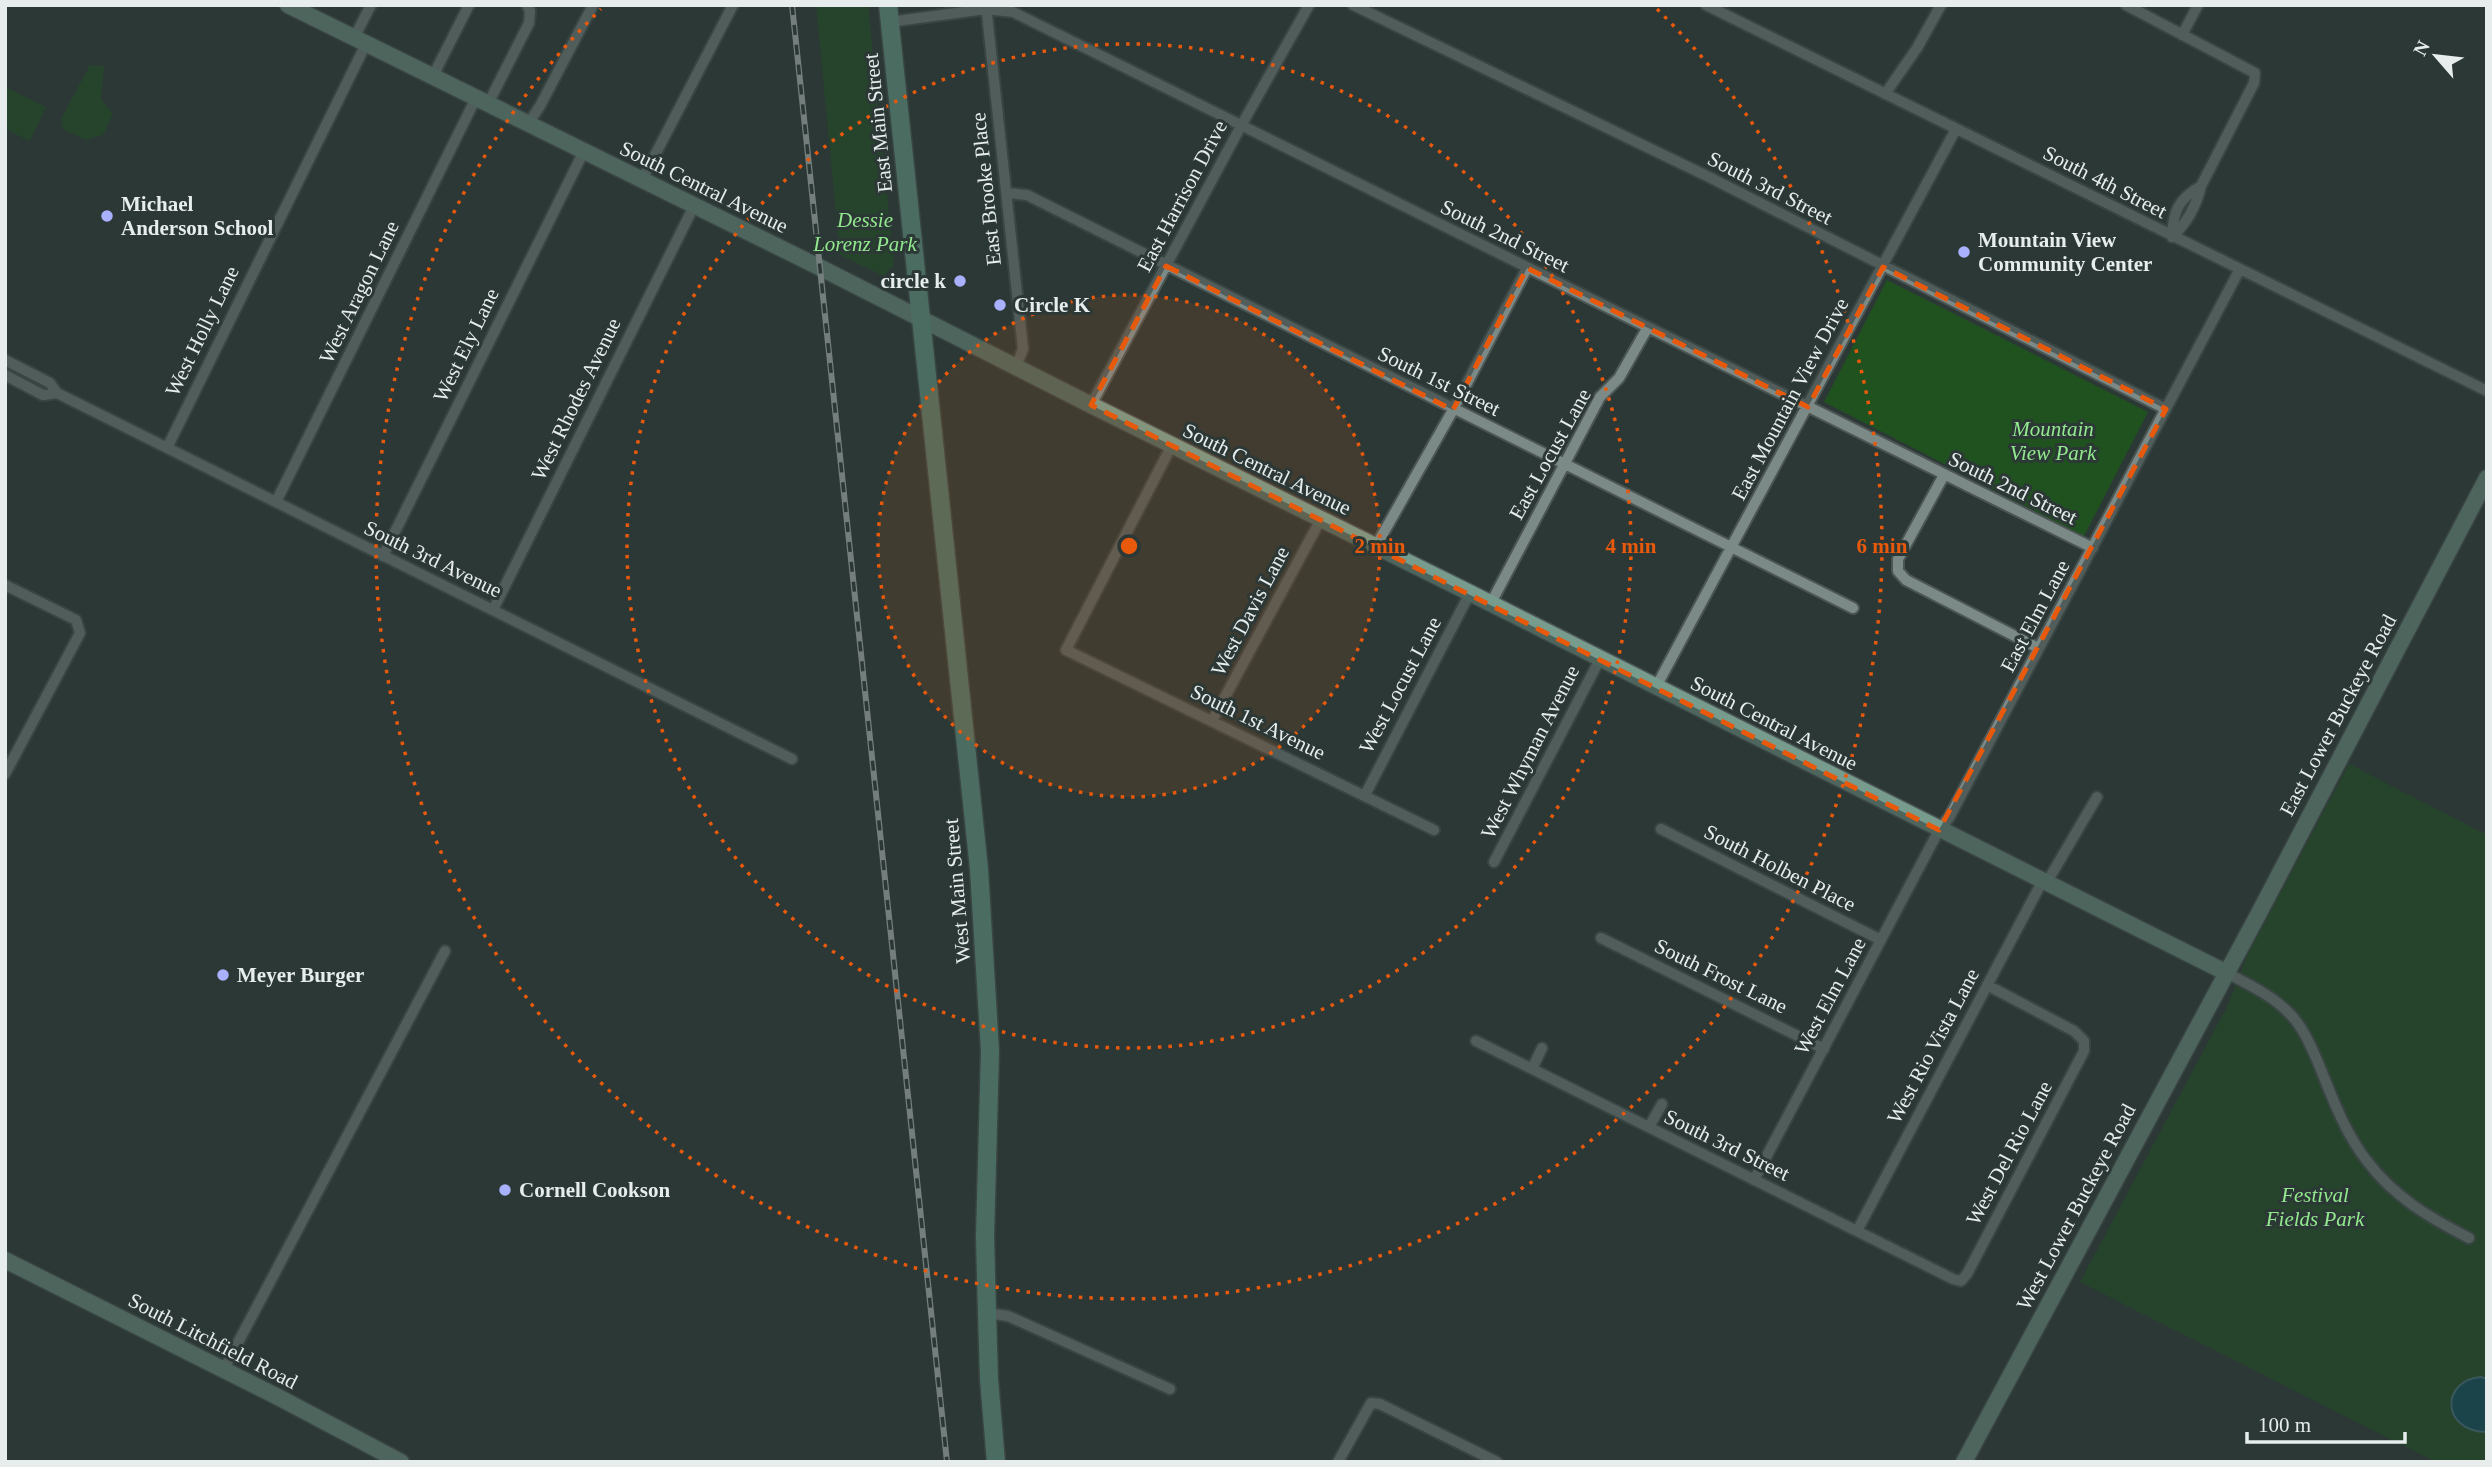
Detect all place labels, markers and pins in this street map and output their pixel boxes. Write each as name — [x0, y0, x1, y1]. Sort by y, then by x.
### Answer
place label: Michael Anderson School — [121, 192, 273, 240]
marker: Michael Anderson School — [99, 208, 115, 224]
place label: Mountain View Community Center — [1978, 228, 2152, 276]
marker: Mountain View Community Center — [1956, 244, 1972, 260]
place label: circle k — [880, 269, 946, 293]
marker: circle k — [952, 273, 968, 289]
place label: Circle K — [1014, 293, 1091, 317]
marker: Circle K — [992, 297, 1008, 313]
centre of rings — [1117, 534, 1141, 558]
place label: Meyer Burger — [237, 963, 364, 987]
marker: Meyer Burger — [215, 967, 231, 983]
place label: Cornell Cookson — [519, 1178, 670, 1202]
marker: Cornell Cookson — [497, 1182, 513, 1198]

